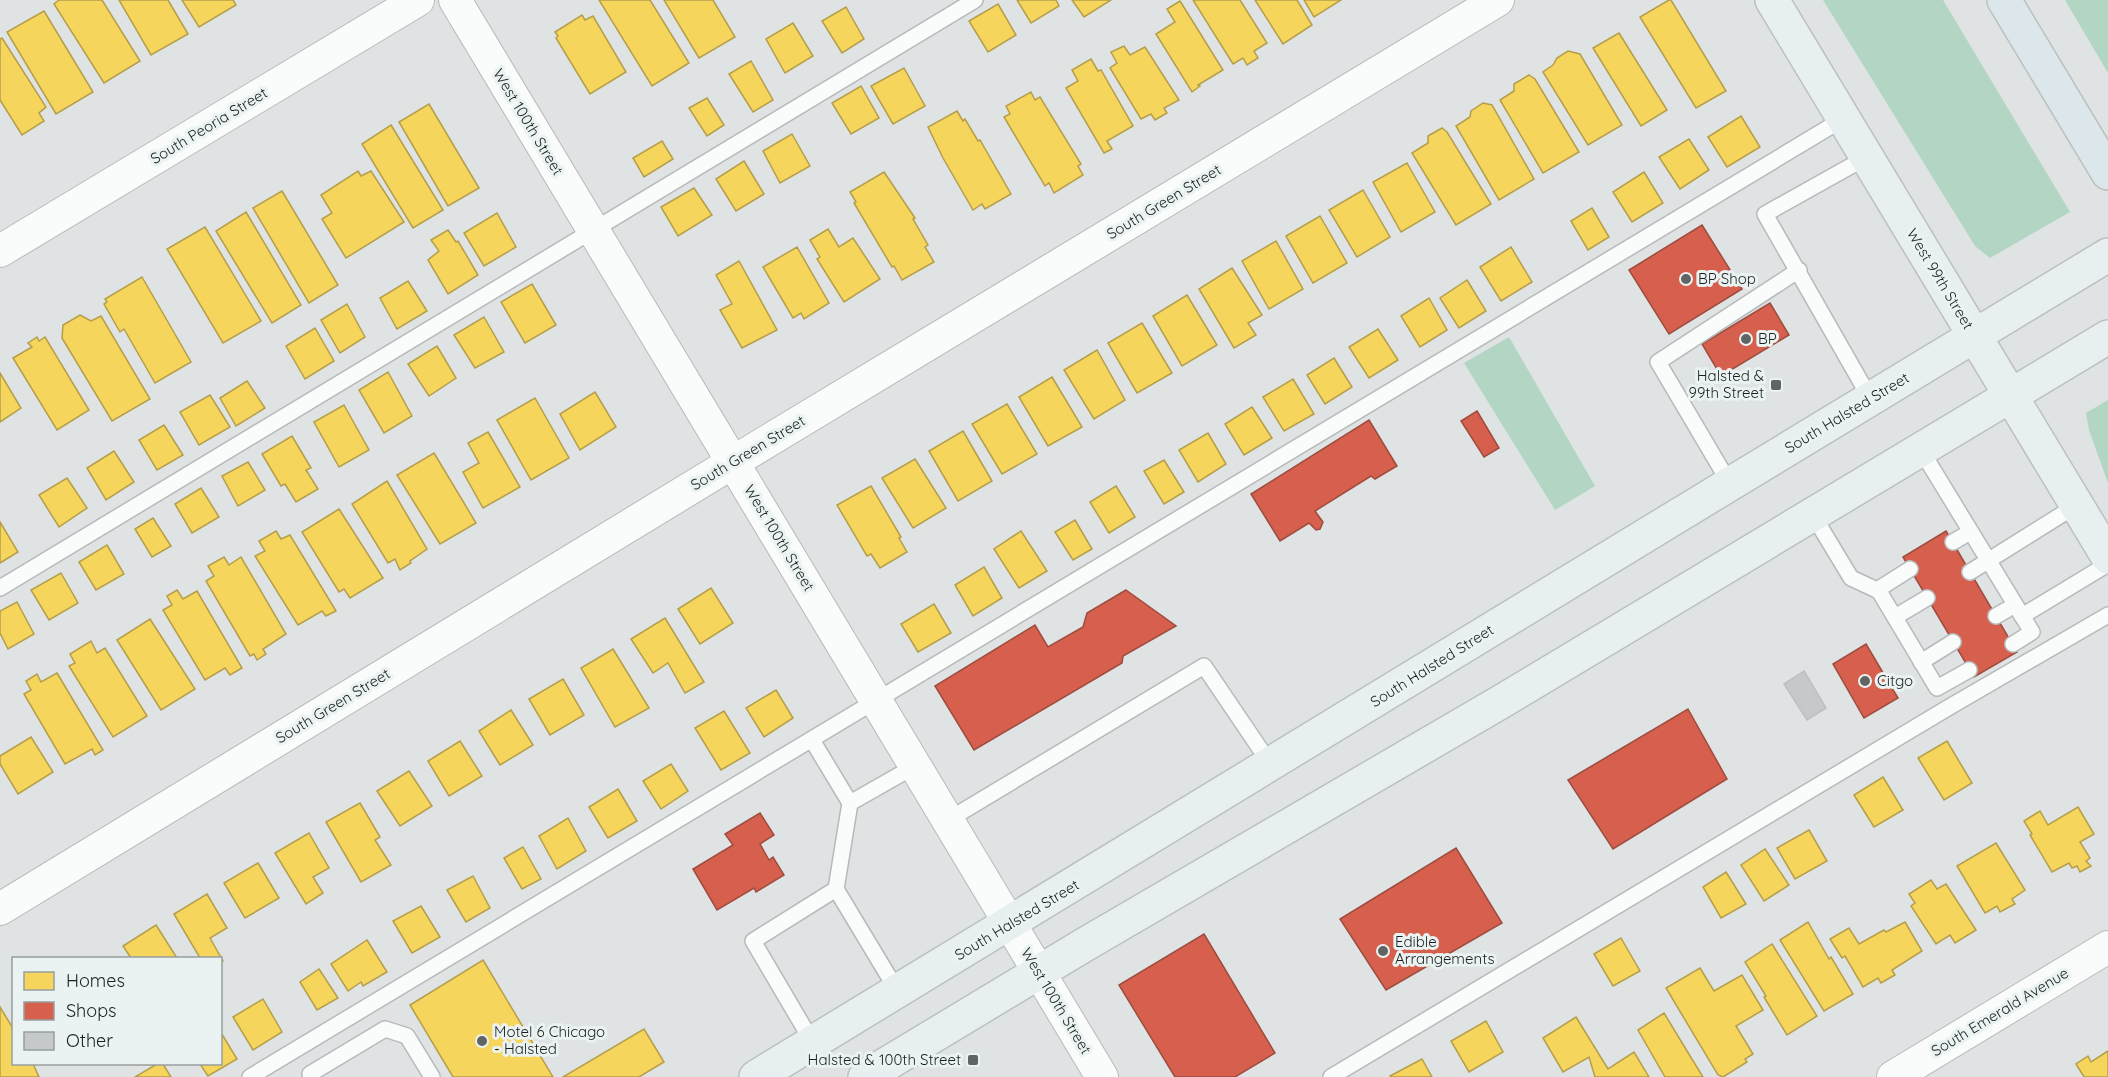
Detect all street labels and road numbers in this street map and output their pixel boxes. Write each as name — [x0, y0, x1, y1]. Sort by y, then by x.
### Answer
street label: West 100th Street — [489, 65, 568, 179]
street label: South Peoria Street — [147, 83, 271, 168]
street label: South Green Street — [1103, 160, 1224, 243]
street label: West 99th Street — [1903, 225, 1978, 333]
street label: South Halsted Street — [1781, 368, 1912, 457]
street label: South Green Street — [687, 411, 808, 494]
street label: West 100th Street — [740, 481, 819, 595]
street label: South Halsted Street — [1367, 620, 1497, 711]
street label: South Green Street — [272, 664, 393, 747]
street label: South Halsted Street — [951, 875, 1082, 964]
street label: West 100th Street — [1017, 944, 1096, 1058]
street label: South Emerald Avenue — [1928, 963, 2072, 1060]

